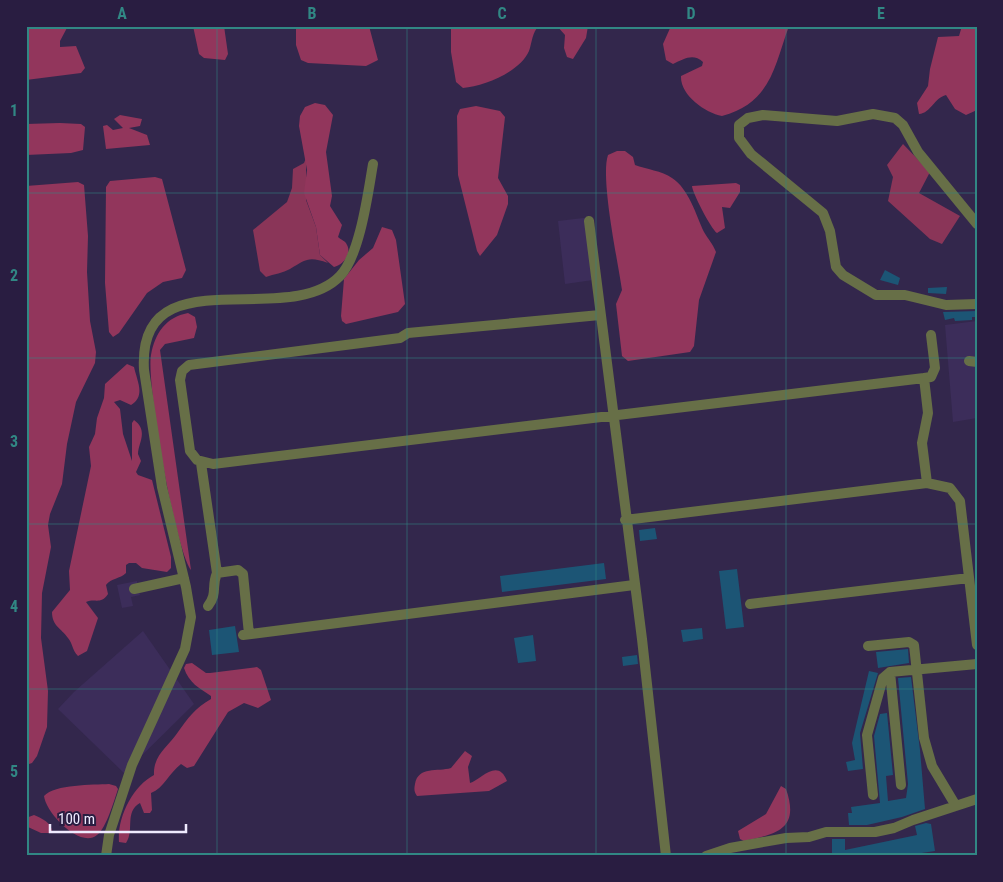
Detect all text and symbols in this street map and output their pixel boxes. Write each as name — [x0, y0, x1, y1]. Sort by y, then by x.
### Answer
text: A — [117, 4, 127, 23]
text: B — [308, 4, 317, 23]
text: C — [497, 4, 507, 23]
text: D — [686, 4, 696, 23]
text: E — [877, 4, 885, 23]
text: 1 — [10, 101, 18, 120]
text: 2 — [10, 266, 18, 285]
text: 3 — [10, 432, 18, 451]
text: 4 — [10, 597, 18, 616]
text: 5 — [10, 762, 18, 781]
scale bar — [50, 802, 186, 834]
text: 100 m — [58, 810, 95, 828]

